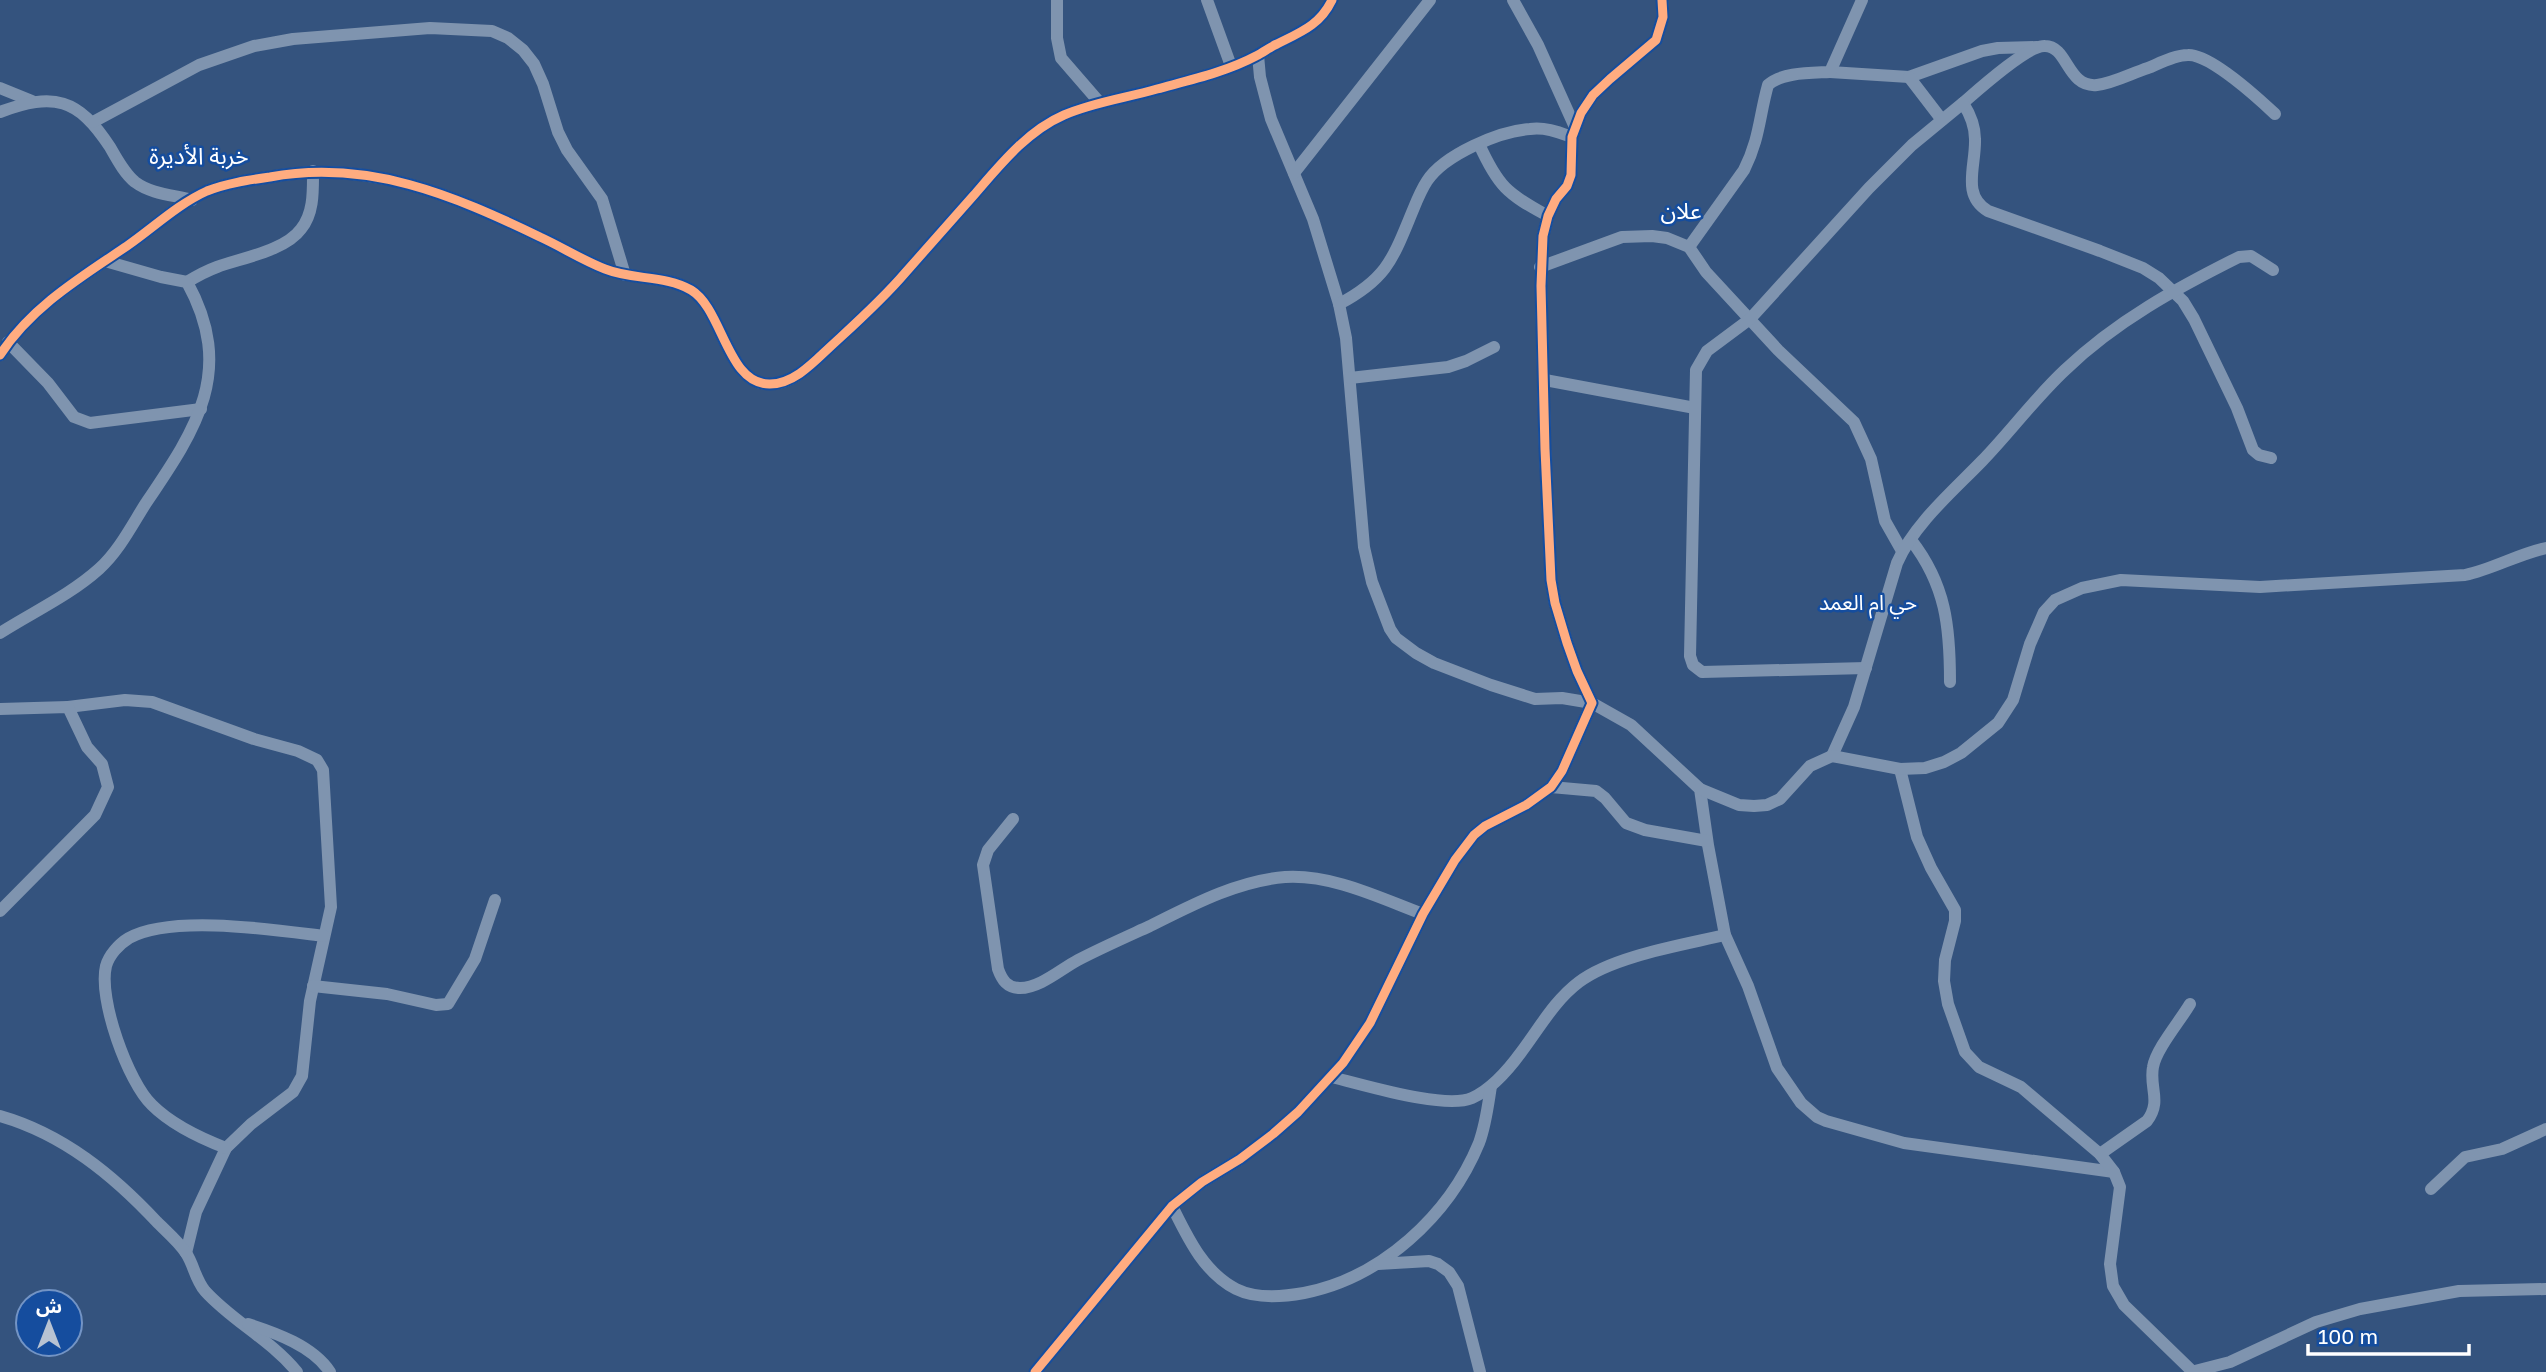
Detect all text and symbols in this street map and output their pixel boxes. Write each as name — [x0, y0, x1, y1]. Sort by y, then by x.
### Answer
district label: خربة الأديرة — [149, 141, 249, 170]
district label: علان — [1660, 196, 1702, 224]
district label: حي ام العمد — [1819, 589, 1917, 619]
north arrow — [14, 1288, 84, 1358]
text: ش — [36, 1294, 62, 1317]
scale bar — [2308, 1312, 2469, 1356]
text: 100 m — [2318, 1323, 2378, 1349]

